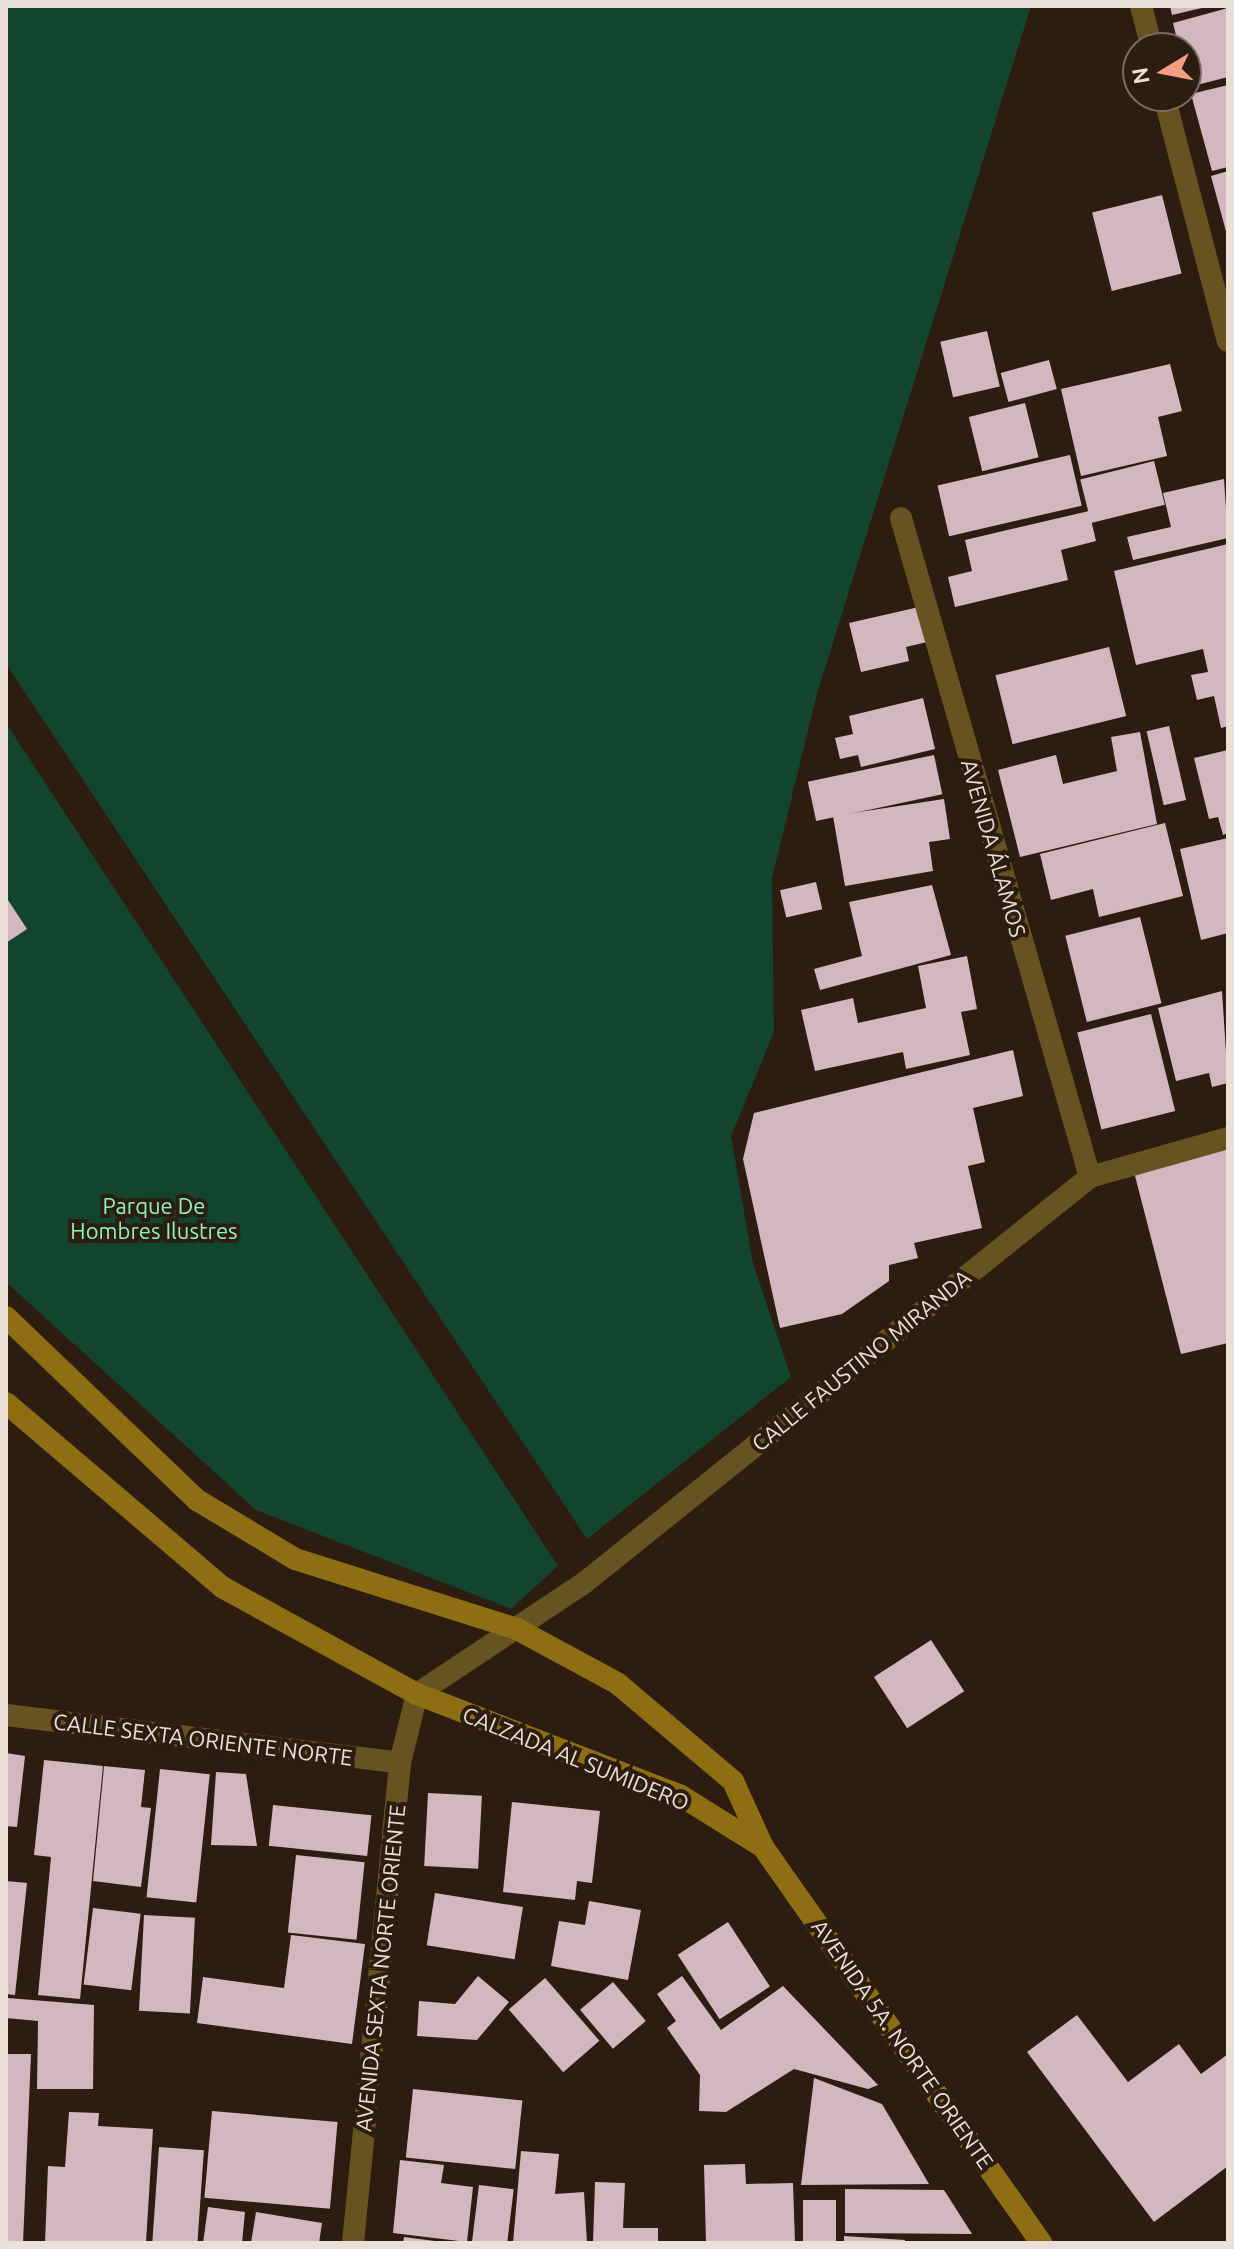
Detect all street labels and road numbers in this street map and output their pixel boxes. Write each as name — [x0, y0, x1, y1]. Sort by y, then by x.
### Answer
street label: AVENIDA ÁLAMOS — [956, 756, 1032, 940]
street label: CALLE FAUSTINO MIRANDA — [746, 1264, 976, 1456]
street label: CALZADA AL SUMIDERO — [459, 1700, 693, 1816]
street label: CALLE SEXTA ORIENTE NORTE — [52, 1708, 354, 1770]
street label: AVENIDA SEXTA NORTE ORIENTE — [350, 1803, 410, 2133]
street label: AVENIDA 5A. NORTE ORIENTE — [807, 1914, 999, 2174]

